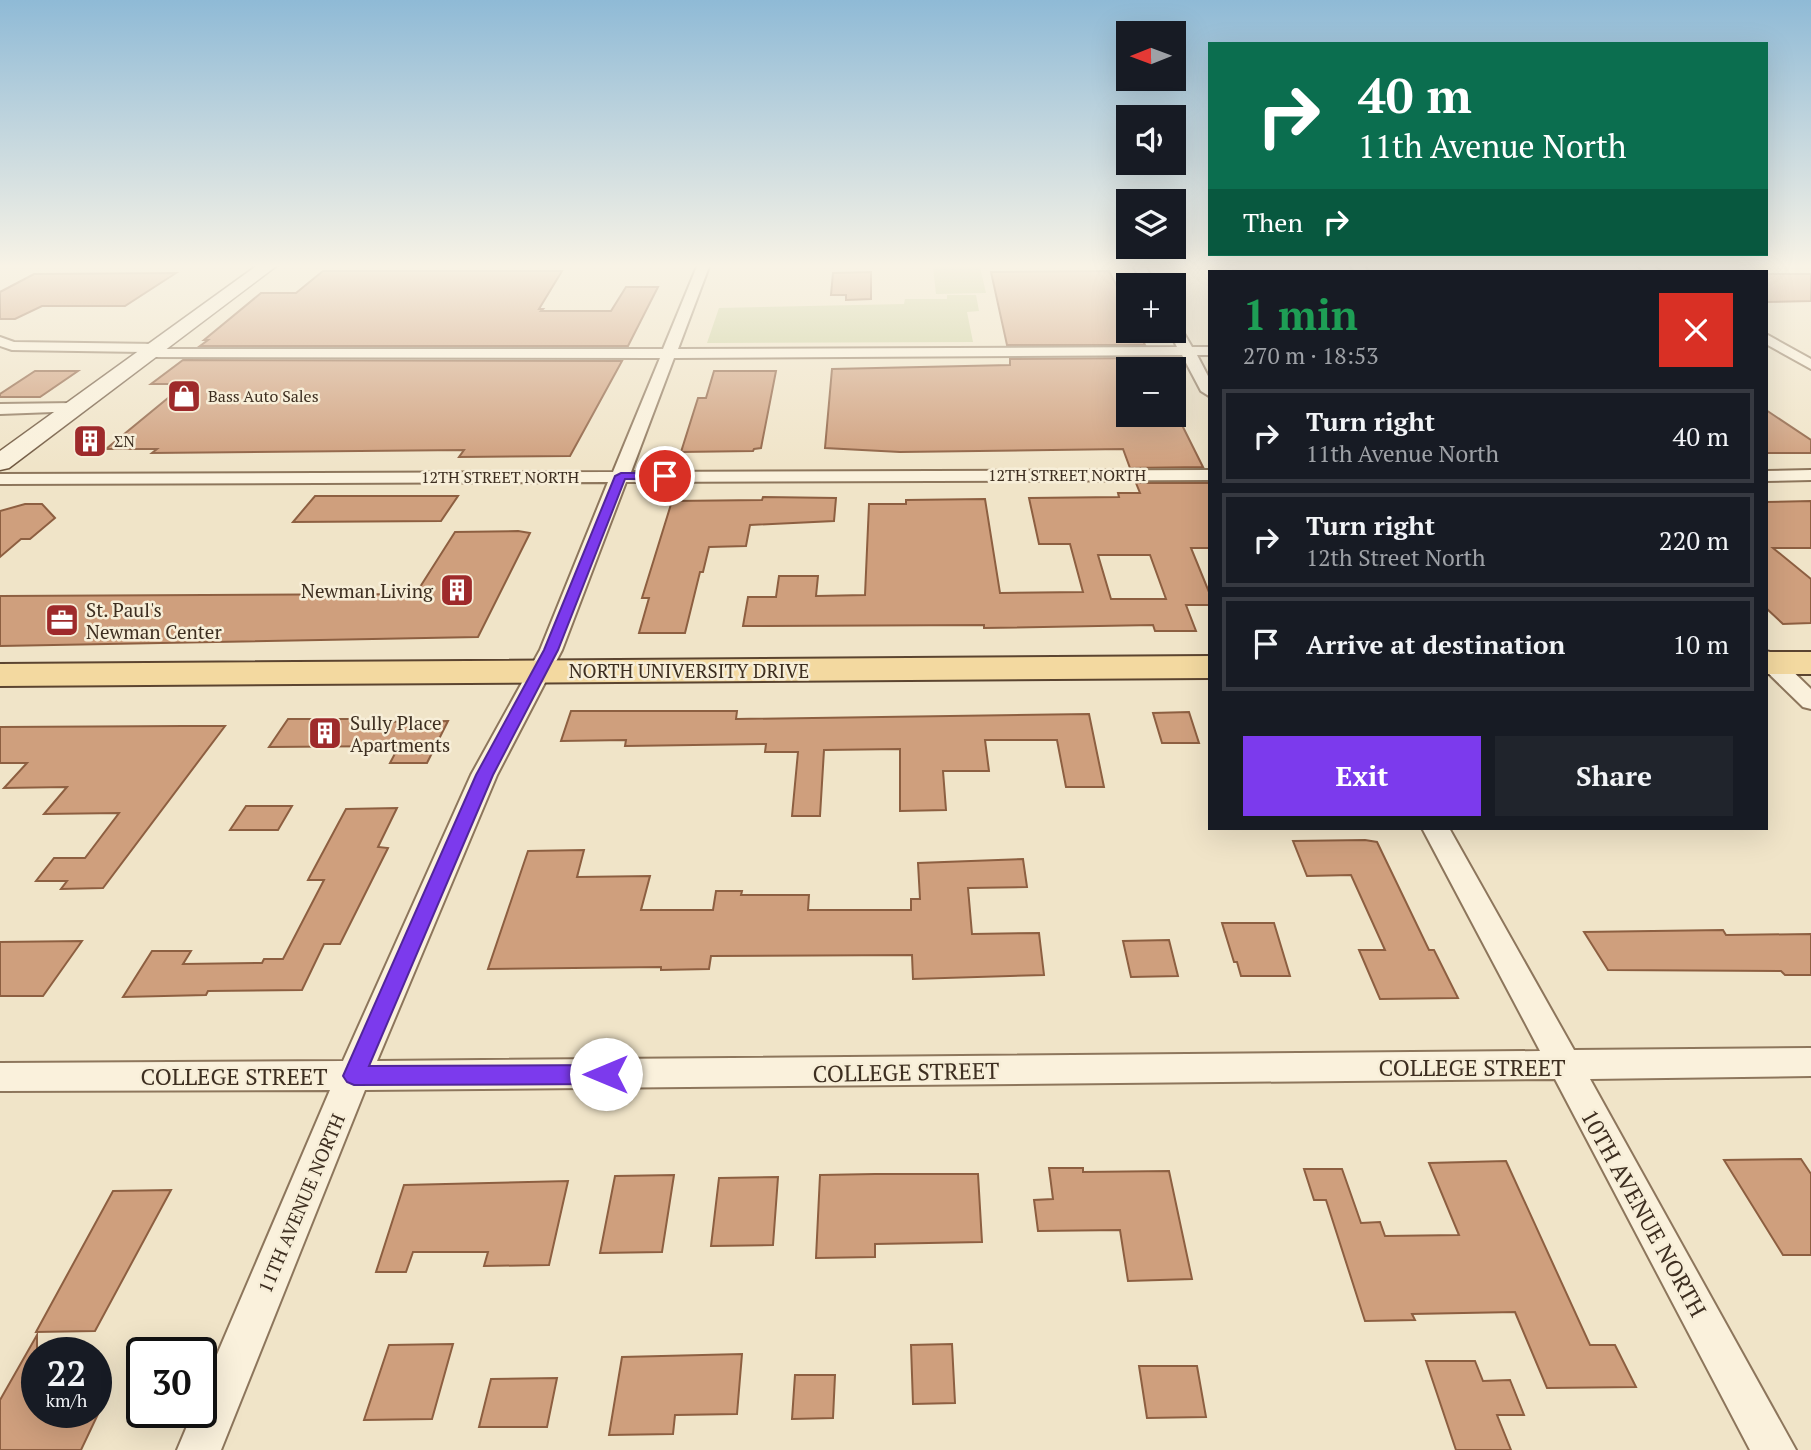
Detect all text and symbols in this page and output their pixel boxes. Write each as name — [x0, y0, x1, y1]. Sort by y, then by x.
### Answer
north arrow — [1116, 21, 1186, 91]
map controls — [1116, 21, 1186, 427]
text: 40 m — [1358, 62, 1472, 127]
icon: right — [1243, 70, 1334, 161]
button: sound — [1116, 105, 1186, 175]
text: 11th Avenue North — [1358, 125, 1627, 167]
button: layers — [1116, 189, 1186, 259]
icon: right — [1317, 203, 1355, 241]
text: Then — [1243, 205, 1303, 239]
button: + — [1116, 273, 1186, 343]
text: 1 min — [1243, 286, 1358, 342]
button: close — [1659, 293, 1733, 367]
text: 270 m · 18:53 — [1243, 340, 1378, 371]
button: − — [1116, 357, 1186, 427]
shop icon: Bass Auto Sales — [165, 377, 203, 415]
place label: Bass Auto Sales — [208, 385, 319, 407]
text: Turn right — [1306, 404, 1435, 438]
icon: right — [1247, 417, 1285, 455]
text: 40 m — [1673, 419, 1729, 453]
building icon: ΣΝ — [71, 422, 109, 460]
place label: ΣΝ — [114, 430, 135, 452]
text: 11th Avenue North — [1306, 438, 1499, 469]
pin — [635, 446, 695, 506]
icon: arrive — [646, 457, 684, 495]
street label: 12TH STREET NORTH — [988, 464, 1146, 486]
street label: 12TH STREET NORTH — [421, 466, 579, 488]
text: Turn right — [1306, 508, 1435, 542]
icon: right — [1247, 521, 1285, 559]
text: 220 m — [1659, 523, 1729, 557]
text: 12th Street North — [1306, 542, 1486, 573]
building icon: Newman Living — [438, 571, 476, 609]
place label: Newman Living — [301, 578, 434, 603]
place label: St. Paul's Newman Center — [86, 597, 222, 644]
office icon: St. Paul's Newman Center — [43, 601, 81, 639]
icon: arrive — [1247, 625, 1285, 663]
text: Arrive at destination — [1306, 627, 1565, 661]
text: 10 m — [1673, 627, 1729, 661]
street label: NORTH UNIVERSITY DRIVE — [569, 658, 809, 683]
place label: Sully Place Apartments — [350, 710, 450, 757]
building icon: Sully Place Apartments — [306, 714, 344, 752]
button: Exit — [1243, 736, 1481, 816]
button: Share — [1495, 736, 1733, 816]
position arrow — [569, 1037, 643, 1111]
street label: COLLEGE STREET — [1379, 1052, 1565, 1083]
street label: COLLEGE STREET — [812, 1055, 1000, 1089]
street label: COLLEGE STREET — [141, 1061, 327, 1092]
street label: 10TH AVENUE NORTH — [1574, 1104, 1714, 1323]
street label: 11TH AVENUE NORTH — [252, 1109, 350, 1296]
speed limit sign: 30 — [126, 1337, 217, 1428]
text: 22 — [47, 1350, 86, 1396]
text: km/h — [46, 1388, 87, 1412]

